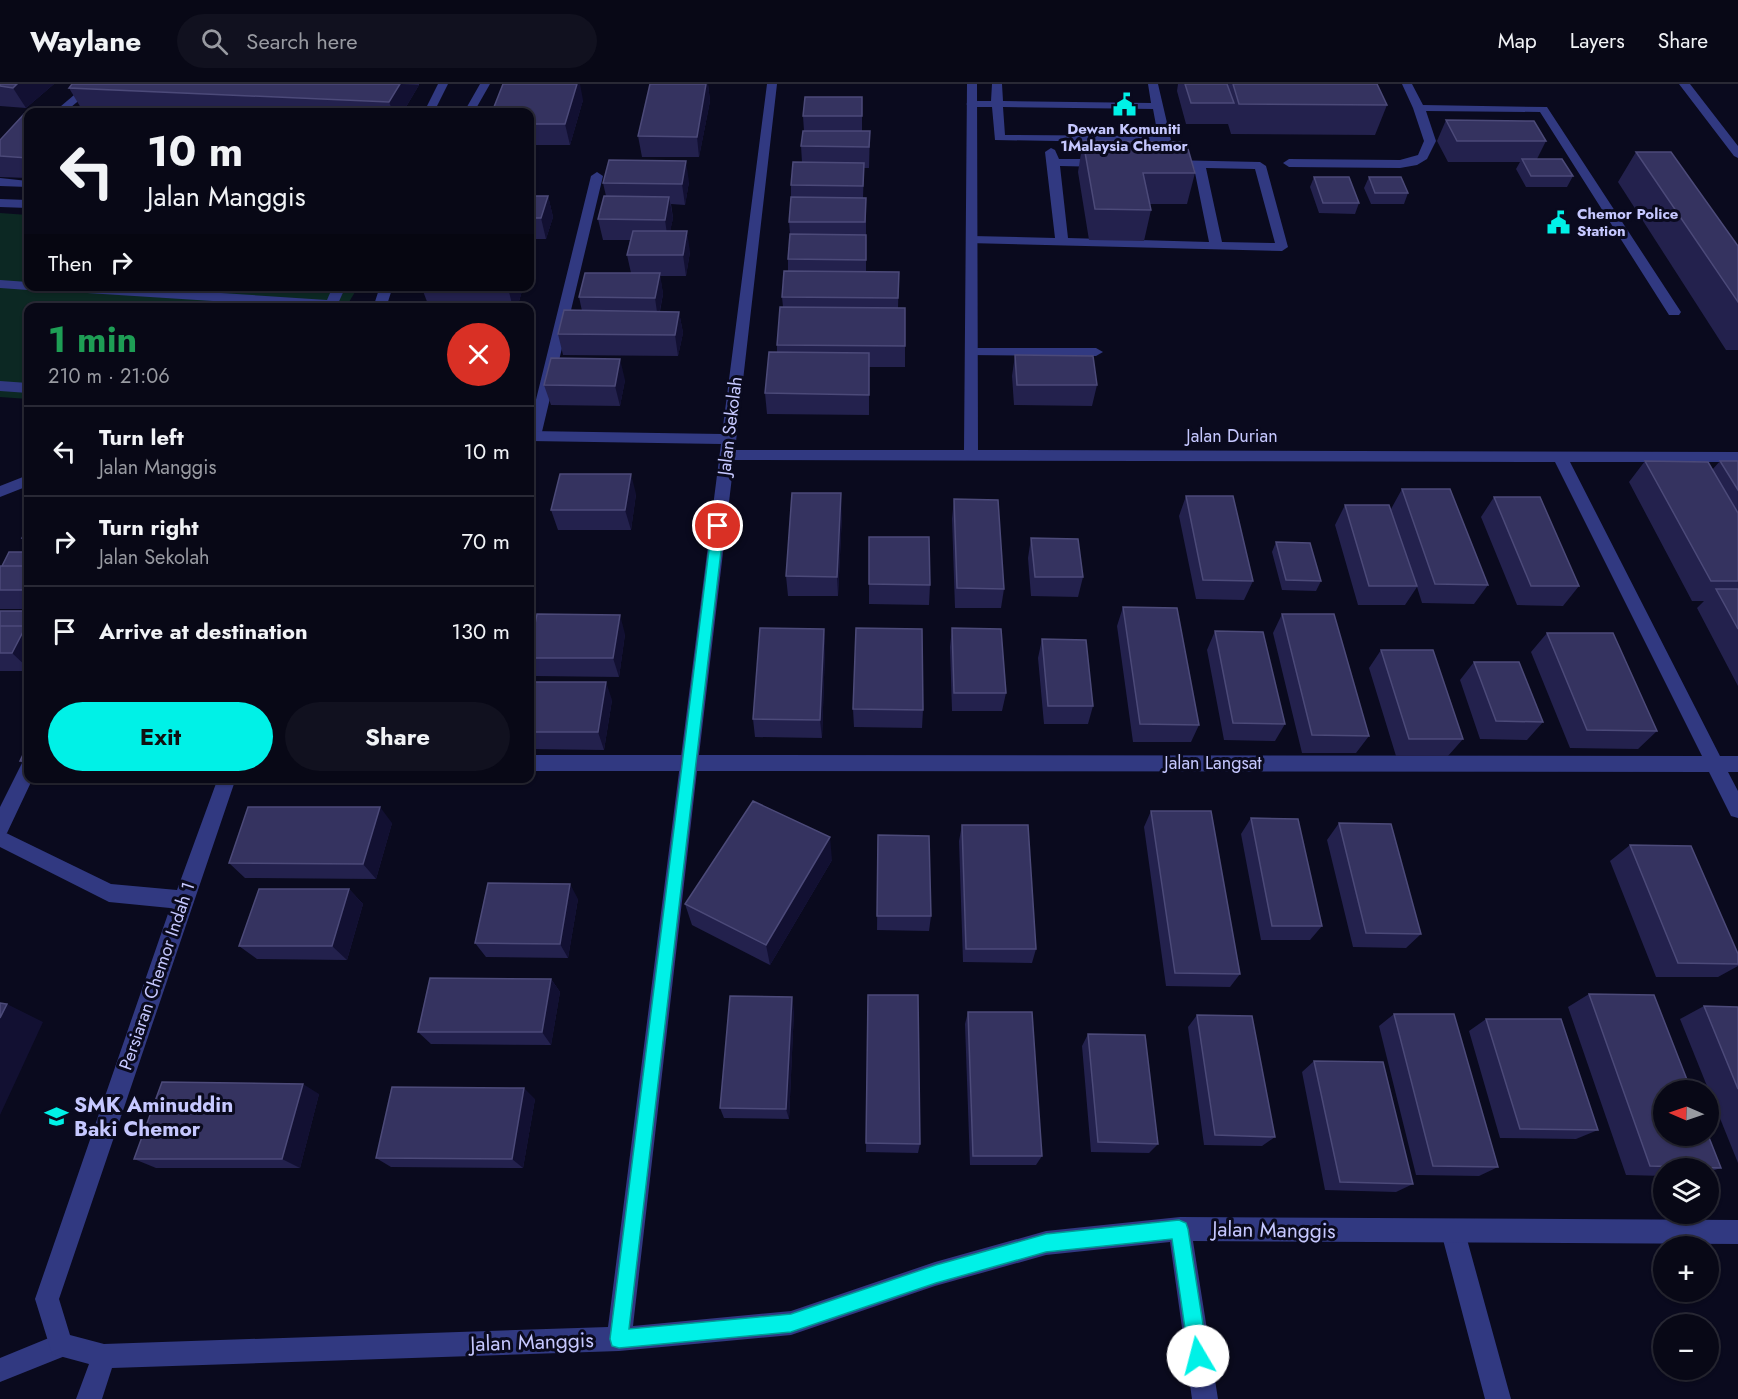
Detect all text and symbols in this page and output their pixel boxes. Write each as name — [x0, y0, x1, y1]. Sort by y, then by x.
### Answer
search box — [177, 14, 597, 68]
text: Waylane — [30, 21, 141, 62]
icon: search — [198, 25, 231, 58]
text: Search here — [246, 25, 358, 57]
text: Map — [1498, 26, 1537, 56]
text: Layers — [1570, 26, 1625, 56]
text: Share — [1658, 26, 1708, 56]
public building icon: Dewan Komuniti 1Malaysia Chemor — [1111, 92, 1137, 118]
place label: Dewan Komuniti 1Malaysia Chemor — [1060, 118, 1189, 157]
text: 10 m — [147, 121, 243, 182]
icon: left — [48, 132, 126, 210]
text: Jalan Manggis — [147, 177, 306, 216]
place label: Chemor Police Station — [1577, 203, 1679, 242]
public building icon: Chemor Police Station — [1546, 210, 1572, 236]
icon: right — [105, 246, 138, 279]
text: Then — [48, 247, 93, 279]
text: 1 min — [48, 313, 137, 365]
button: close — [447, 323, 510, 386]
text: 210 m · 21:06 — [48, 362, 170, 391]
street label: Jalan Sekolah — [711, 375, 749, 479]
text: Turn left — [99, 421, 184, 453]
street label: Jalan Durian — [1184, 423, 1278, 449]
icon: left — [48, 435, 81, 468]
text: 10 m — [463, 435, 510, 467]
text: Jalan Manggis — [99, 453, 217, 482]
pin — [692, 500, 743, 551]
icon: arrive — [701, 509, 734, 542]
text: Turn right — [99, 511, 199, 543]
icon: right — [48, 525, 81, 558]
text: 70 m — [461, 525, 510, 557]
text: Jalan Sekolah — [99, 543, 210, 572]
icon: arrive — [48, 615, 81, 648]
text: Arrive at destination — [99, 615, 308, 647]
text: 130 m — [451, 615, 510, 647]
button: Exit — [48, 702, 273, 771]
button: Share — [285, 702, 510, 771]
street label: Jalan Langsat — [1162, 750, 1262, 776]
street label: Persiaran Chemor Indah 1 — [113, 879, 201, 1073]
north arrow — [1653, 1080, 1719, 1146]
map controls — [1653, 1080, 1719, 1380]
place label: SMK Aminuddin Baki Chemor — [74, 1090, 233, 1144]
school or university icon: SMK Aminuddin Baki Chemor — [43, 1104, 69, 1130]
button: layers — [1653, 1158, 1719, 1224]
street label: Jalan Manggis — [1209, 1214, 1336, 1246]
button: + — [1653, 1236, 1719, 1302]
button: − — [1653, 1314, 1719, 1380]
position arrow — [1166, 1324, 1230, 1388]
street label: Jalan Manggis — [467, 1325, 594, 1359]

